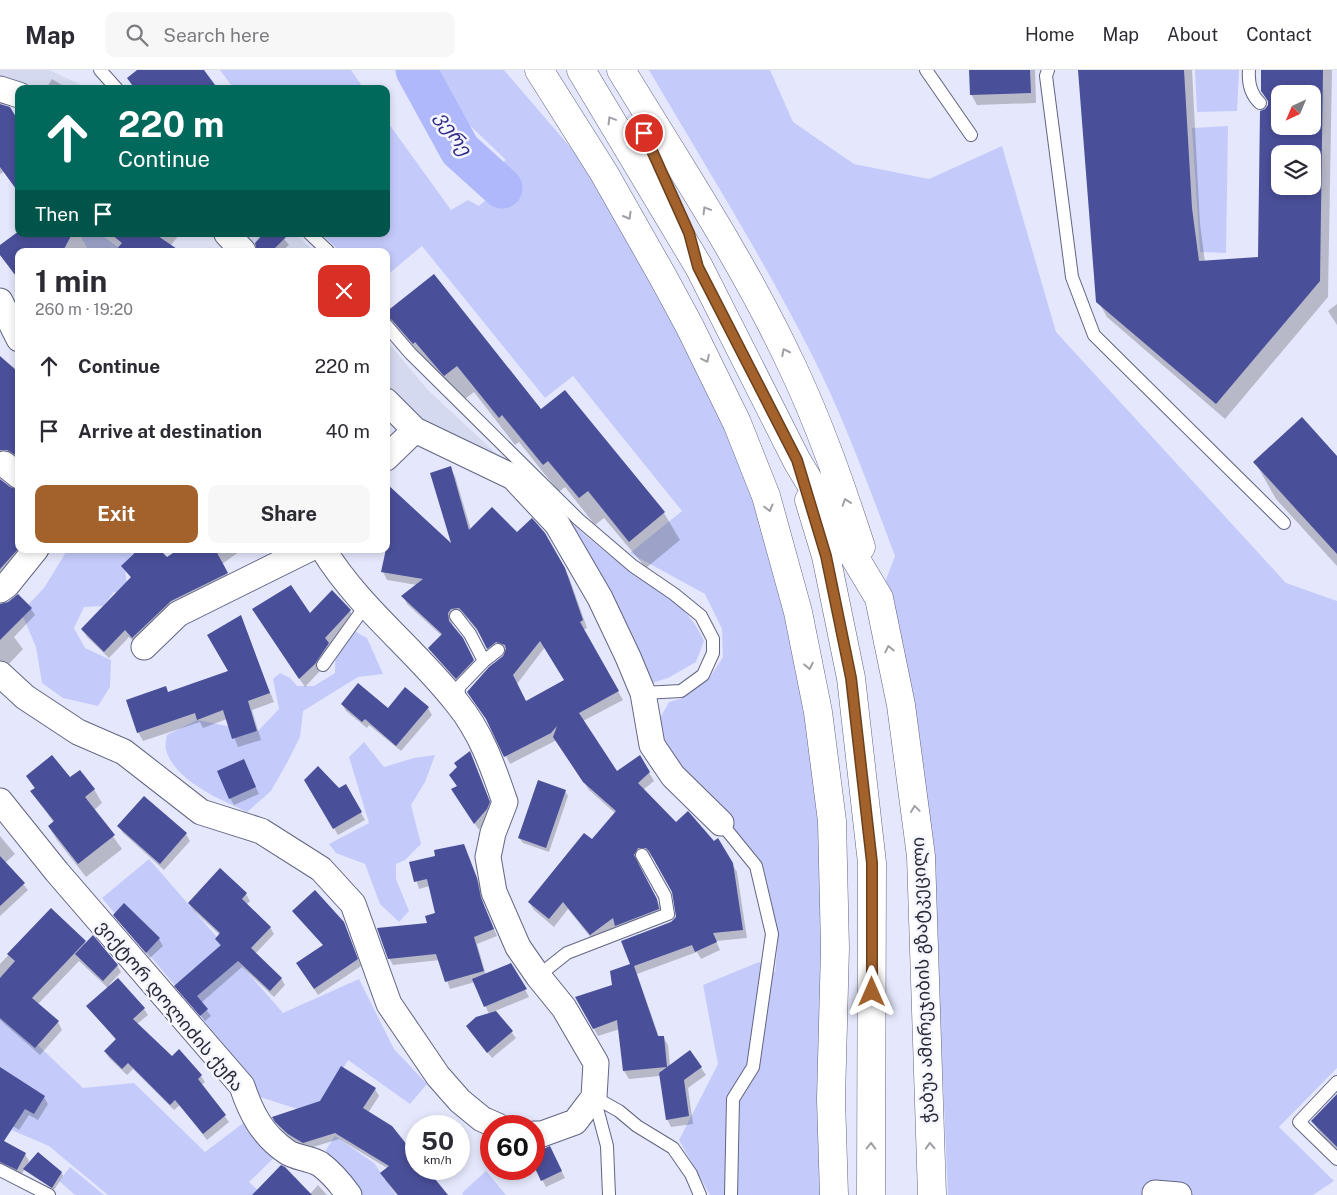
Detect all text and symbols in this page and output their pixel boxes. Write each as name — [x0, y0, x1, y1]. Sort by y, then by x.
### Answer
search box — [105, 12, 455, 57]
text: Map — [25, 21, 75, 49]
icon: search — [123, 21, 151, 49]
text: Search here — [163, 24, 270, 46]
text: Home — [1025, 24, 1075, 45]
text: Map — [1103, 24, 1139, 45]
text: About — [1167, 24, 1218, 45]
text: Contact — [1246, 24, 1312, 45]
north arrow — [1271, 85, 1321, 135]
map controls — [1271, 85, 1321, 195]
text: 220 m — [118, 104, 224, 145]
icon: ahead — [35, 105, 100, 170]
water label: ვერე — [431, 107, 477, 160]
pin — [623, 112, 665, 154]
one-way arrow — [607, 116, 617, 125]
icon: arrive — [630, 119, 658, 147]
button: layers — [1271, 145, 1321, 195]
text: Continue — [118, 146, 210, 172]
icon: arrive — [89, 200, 117, 228]
text: Then — [35, 203, 79, 225]
one-way arrow — [703, 206, 713, 215]
one-way arrow — [622, 210, 632, 219]
text: 1 min — [35, 263, 107, 299]
button: close — [318, 265, 370, 317]
text: 260 m · 19:20 — [35, 300, 133, 319]
one-way arrow — [781, 348, 791, 357]
icon: ahead — [35, 352, 63, 380]
one-way arrow — [700, 354, 710, 363]
text: Continue — [78, 355, 160, 377]
text: 220 m — [315, 355, 370, 377]
icon: arrive — [35, 417, 63, 445]
text: Arrive at destination — [78, 420, 262, 442]
text: 40 m — [325, 420, 370, 442]
button: Exit — [35, 485, 198, 543]
button: Share — [208, 485, 370, 543]
one-way arrow — [842, 498, 852, 507]
one-way arrow — [763, 504, 774, 512]
one-way arrow — [884, 645, 895, 653]
one-way arrow — [803, 661, 814, 670]
one-way arrow — [910, 805, 921, 813]
street label: ჭაბუა ამირეჯიბის გზატკეცილი — [907, 837, 939, 1123]
street label: ვიქტორ დოლიძის ქუჩა — [92, 916, 248, 1096]
position arrow — [845, 965, 897, 1017]
speed limit sign: 60 — [480, 1115, 545, 1180]
text: 50 — [421, 1126, 454, 1156]
one-way arrow — [865, 1142, 876, 1150]
one-way arrow — [925, 1142, 936, 1150]
text: km/h — [423, 1153, 452, 1167]

